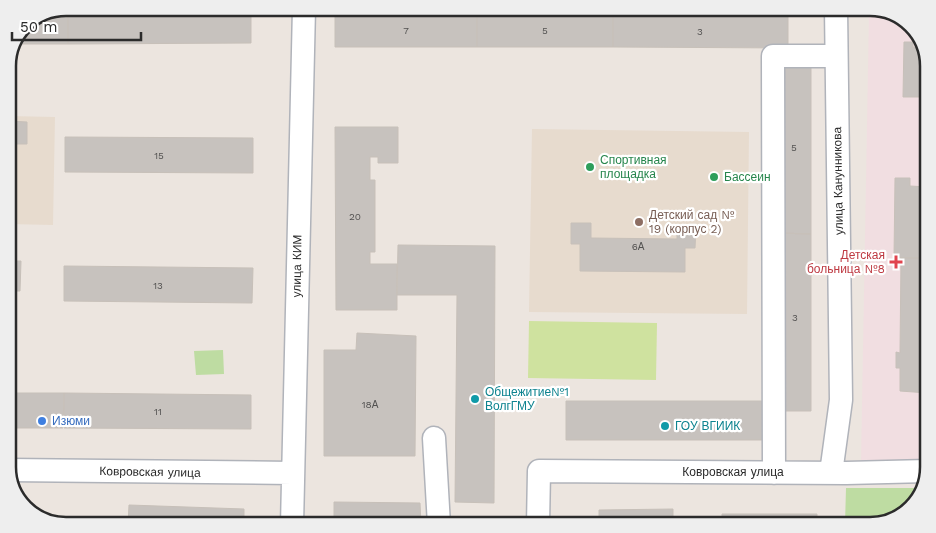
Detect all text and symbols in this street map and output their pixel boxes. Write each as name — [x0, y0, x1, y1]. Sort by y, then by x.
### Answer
scale bar — [12, 10, 141, 42]
text: 50 m — [20, 18, 57, 36]
house number: 7 — [403, 25, 409, 36]
house number: 5 — [542, 25, 548, 36]
house number: 3 — [697, 26, 703, 37]
street label: улица Канунникова — [830, 126, 846, 235]
house number: 5 — [791, 142, 797, 153]
house number: 15 — [154, 150, 164, 161]
place label: Спортивная площадка — [600, 153, 667, 181]
marker: Спортивная площадка — [584, 161, 596, 173]
place label: Бассеин — [724, 170, 771, 184]
marker: Бассеин — [708, 171, 720, 183]
place label: Детский сад № 19 (корпус 2) — [649, 208, 734, 236]
house number: 20 — [349, 211, 361, 222]
marker: Детский сад № 19 (корпус 2) — [633, 216, 645, 228]
street label: улица КИМ — [289, 235, 305, 297]
house number: 6А — [632, 241, 645, 252]
place label: Детская больница №8 — [807, 248, 885, 276]
marker: Детская больница №8 — [889, 255, 903, 269]
house number: 13 — [153, 280, 163, 291]
house number: 3 — [792, 312, 798, 323]
place label: Общежитие№1 ВолгГМУ — [485, 385, 569, 413]
marker: Общежитие№1 ВолгГМУ — [469, 393, 481, 405]
house number: 18А — [362, 399, 379, 410]
house number: 11 — [154, 406, 162, 417]
place label: Изюми — [52, 414, 90, 428]
marker: Изюми — [36, 415, 48, 427]
place label: ГОУ ВГИИК — [675, 419, 740, 433]
marker: ГОУ ВГИИК — [659, 420, 671, 432]
street label: Ковровская улица — [99, 464, 201, 480]
street label: Ковровская улица — [682, 465, 784, 479]

